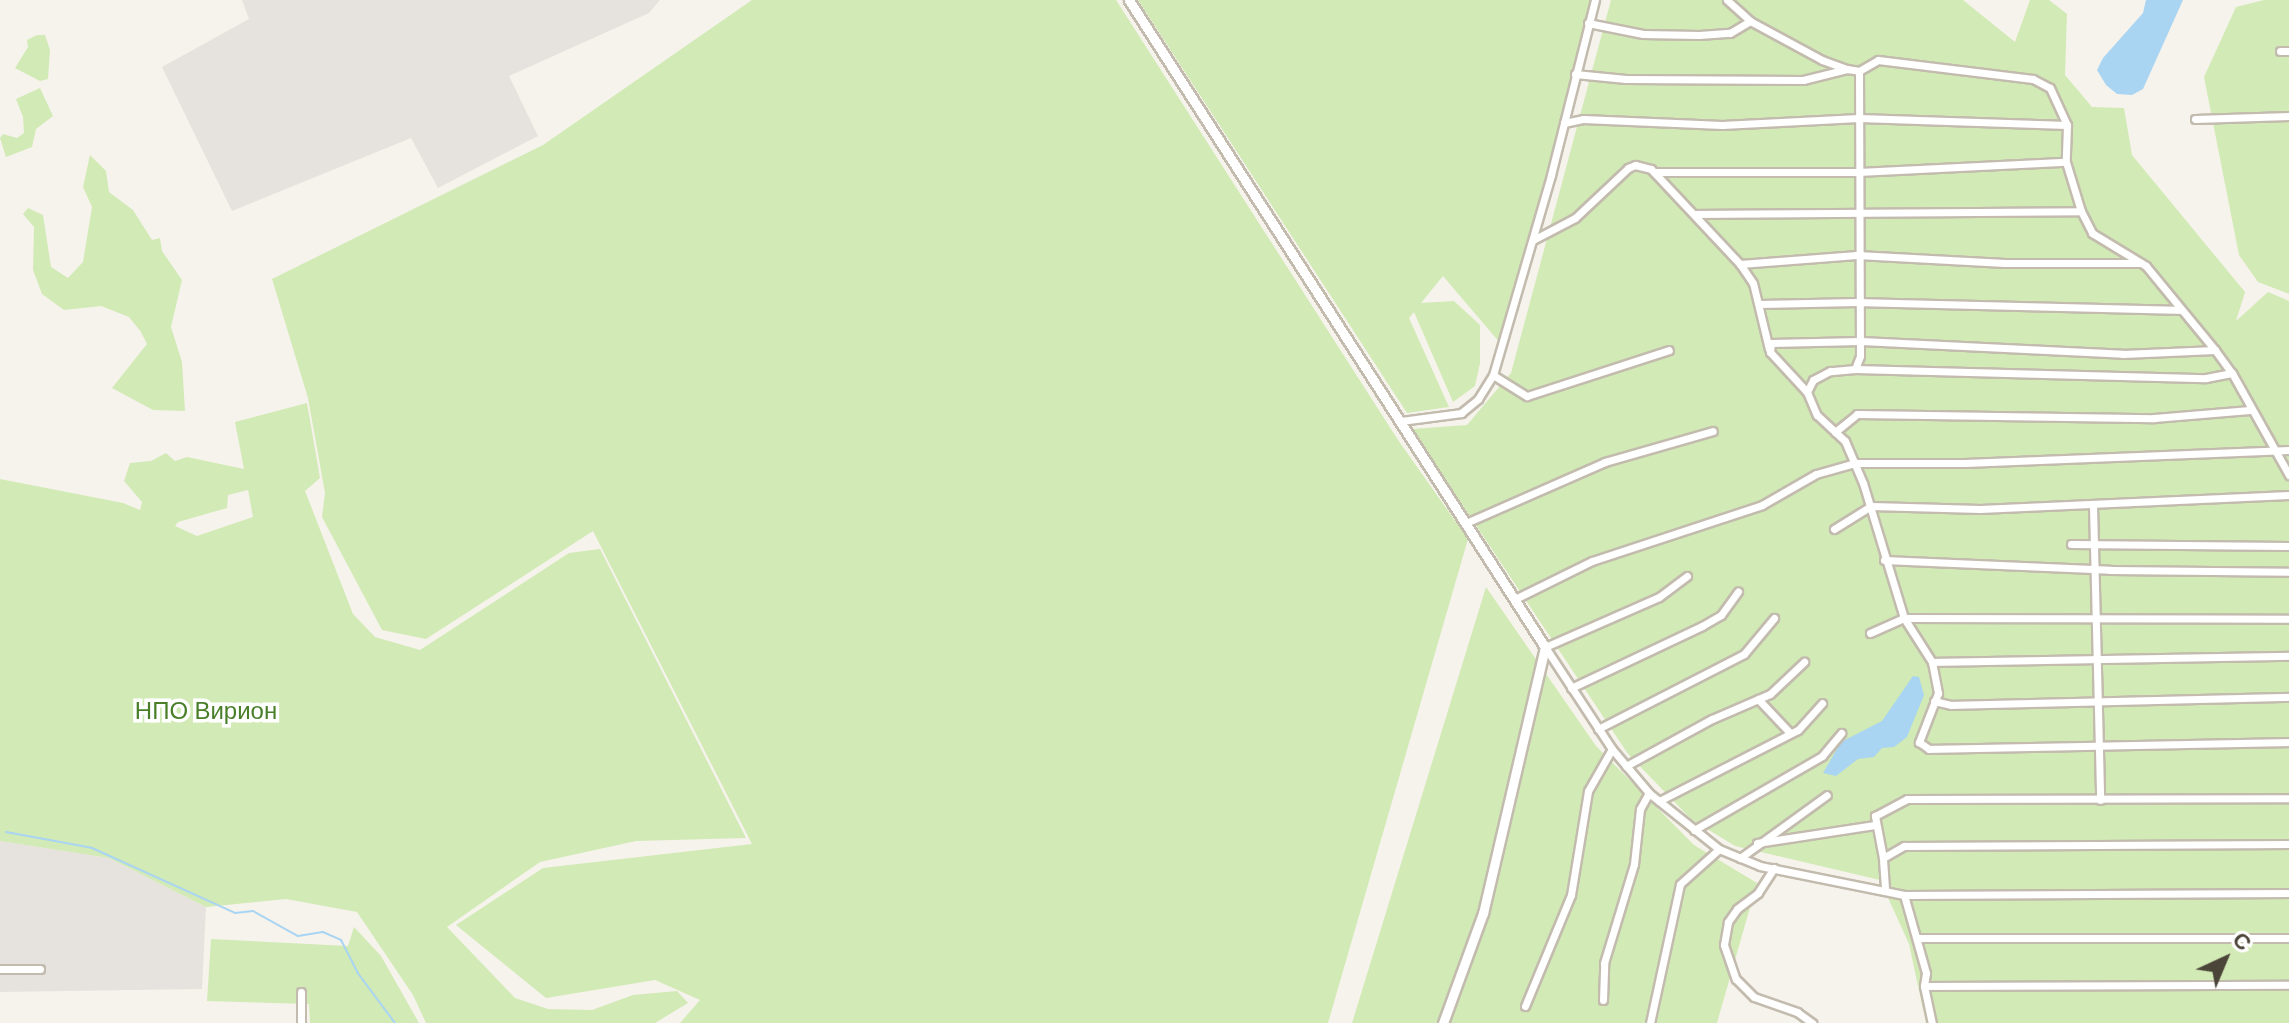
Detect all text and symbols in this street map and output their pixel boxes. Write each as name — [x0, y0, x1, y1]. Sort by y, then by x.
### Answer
park label: НПО Вирион — [135, 697, 277, 725]
north arrow — [2185, 919, 2265, 999]
text: С — [2226, 925, 2258, 957]

